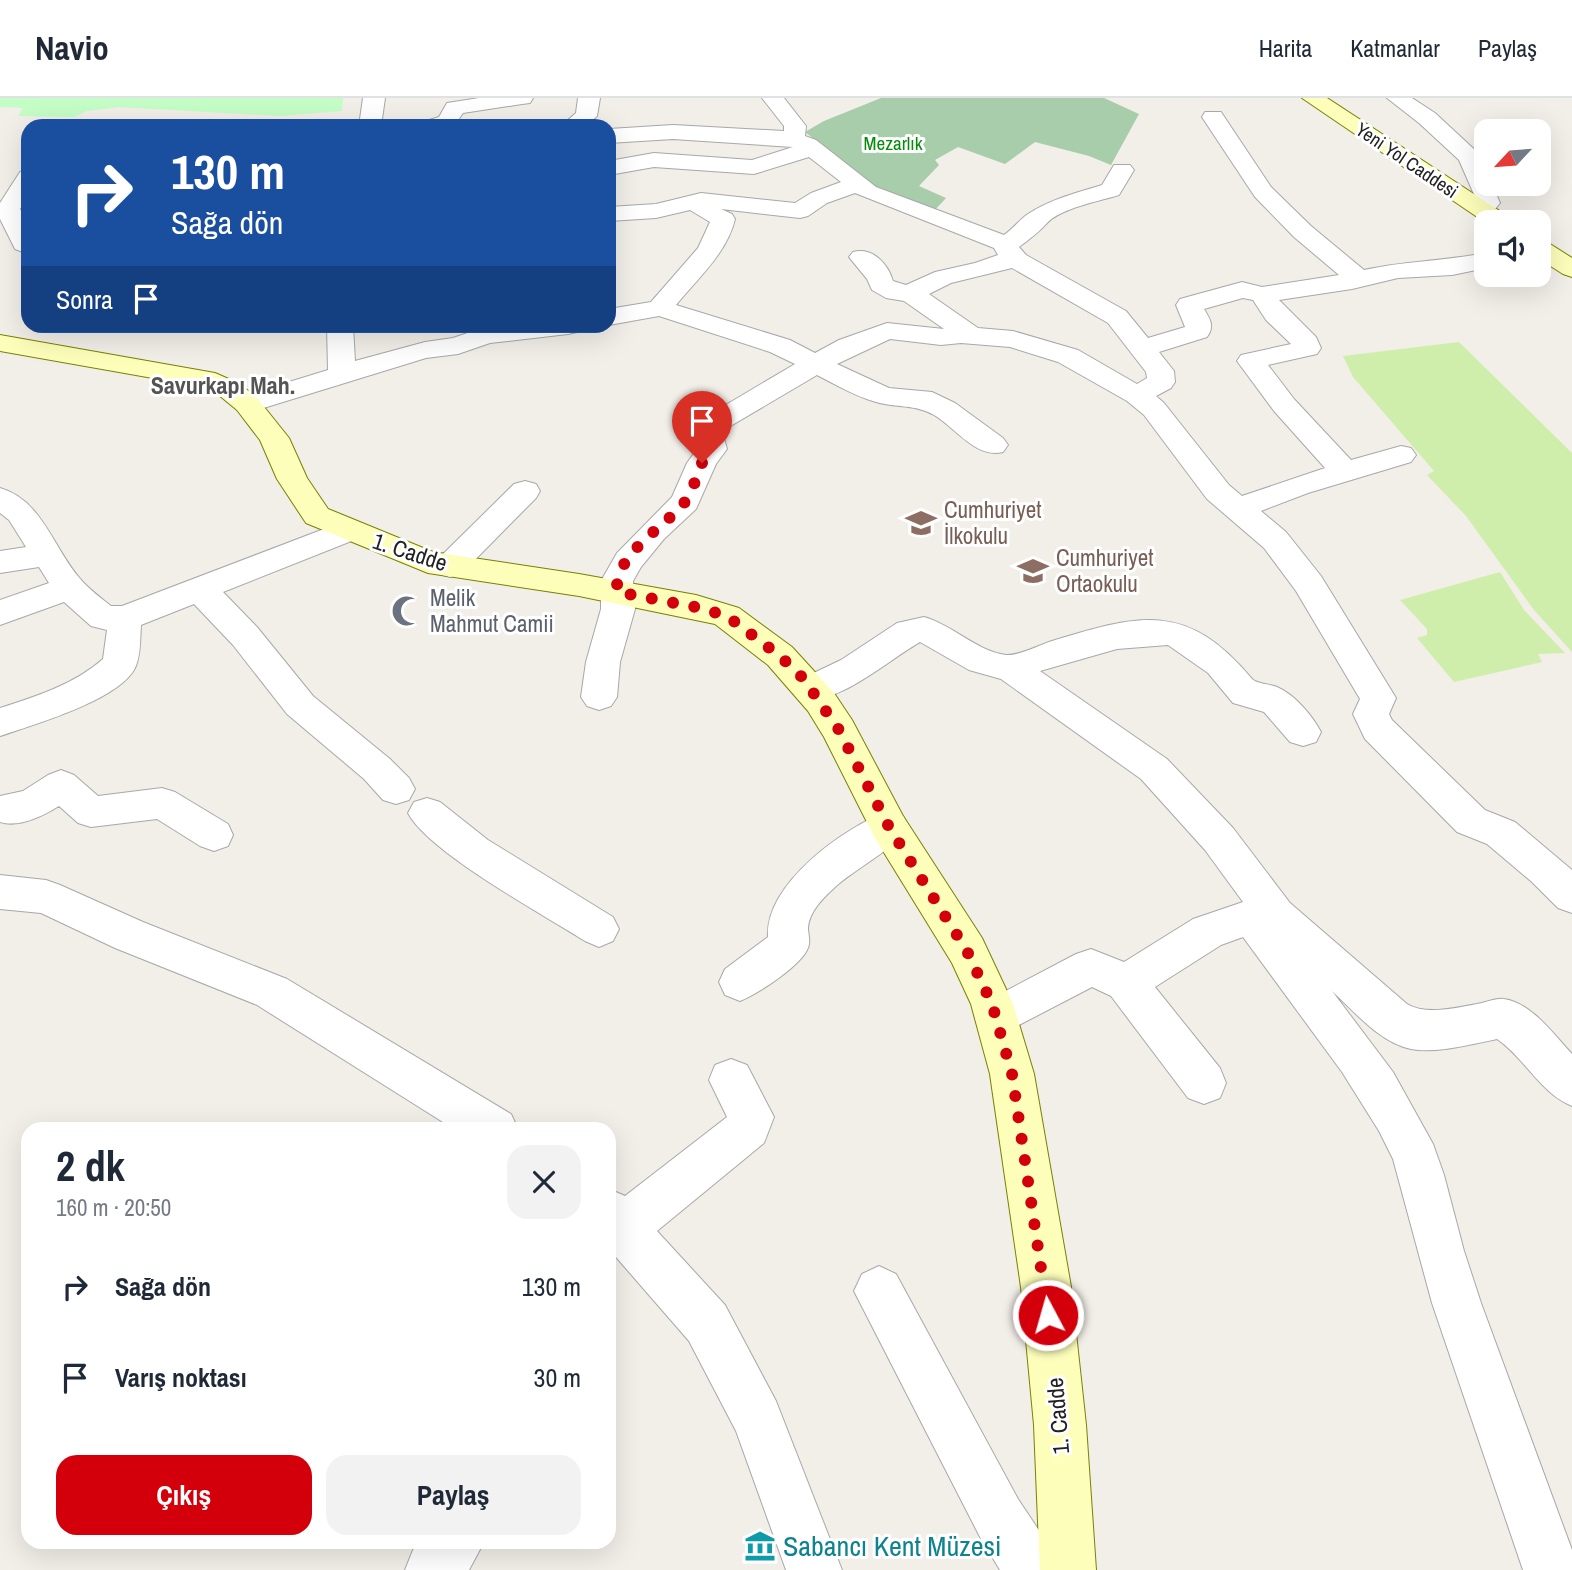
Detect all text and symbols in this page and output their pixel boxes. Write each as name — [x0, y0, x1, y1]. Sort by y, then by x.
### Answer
text: Navio — [35, 26, 109, 70]
text: Harita — [1259, 32, 1312, 64]
text: Katmanlar — [1350, 32, 1440, 64]
text: Paylaş — [1478, 32, 1537, 64]
street label: Yeni Yol Caddesi — [1351, 116, 1463, 204]
north arrow — [1474, 119, 1550, 196]
map controls — [1474, 119, 1551, 287]
park label: Mezarlık — [864, 130, 923, 156]
text: 130 m — [171, 138, 285, 204]
icon: right — [56, 147, 147, 238]
text: Sağa dön — [171, 201, 283, 244]
button: sound — [1474, 210, 1551, 287]
icon: arrive — [127, 280, 165, 318]
text: Sonra — [56, 282, 113, 317]
district label: Savurkapı Mah. — [151, 369, 295, 401]
pin — [672, 391, 732, 463]
icon: arrive — [683, 402, 721, 440]
place label: Cumhuriyet İlkokulu — [944, 494, 1041, 551]
school or university icon: Cumhuriyet İlkokulu — [904, 506, 938, 540]
street label: 1. Cadde — [369, 525, 451, 578]
place label: Cumhuriyet Ortaokulu — [1056, 542, 1153, 599]
school or university icon: Cumhuriyet Ortaokulu — [1016, 554, 1050, 588]
place label: Melik Mahmut Camii — [430, 582, 554, 639]
mosque icon: Melik Mahmut Camii — [390, 594, 424, 628]
text: 2 dk — [56, 1138, 125, 1194]
button: close — [507, 1145, 581, 1219]
text: 160 m · 20:50 — [56, 1192, 171, 1223]
icon: right — [56, 1268, 94, 1306]
text: Sağa dön — [115, 1269, 211, 1304]
text: 130 m — [522, 1269, 581, 1304]
position arrow — [1011, 1278, 1085, 1352]
icon: arrive — [56, 1359, 94, 1397]
text: Varış noktası — [115, 1360, 247, 1395]
text: 30 m — [534, 1360, 581, 1395]
street label: 1. Cadde — [1039, 1377, 1076, 1456]
button: Çıkış — [56, 1455, 312, 1535]
button: Paylaş — [326, 1455, 581, 1535]
place label: Sabancı Kent Müzesi — [783, 1527, 1001, 1565]
museum icon: Sabancı Kent Müzesi — [743, 1529, 777, 1563]

